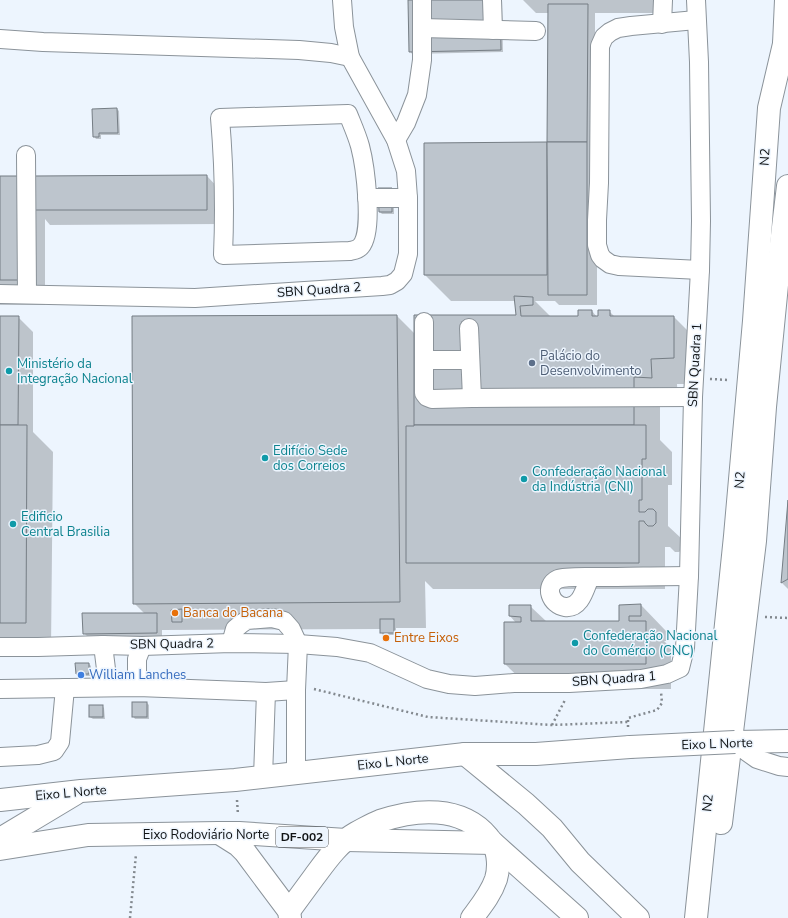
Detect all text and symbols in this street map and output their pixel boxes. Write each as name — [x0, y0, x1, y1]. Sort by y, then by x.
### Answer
street label: N2 — [755, 148, 775, 166]
street label: SBN Quadra 2 — [276, 278, 362, 302]
street label: SBN Quadra 1 — [684, 323, 706, 407]
place label: Palácio do Desenvolvimento — [540, 347, 641, 380]
place label: Ministério da Integração Nacional — [17, 355, 133, 388]
marker: Palácio do Desenvolvimento — [527, 358, 537, 368]
marker: Ministério da Integração Nacional — [4, 366, 14, 376]
place label: Edifício Sede dos Correios — [273, 442, 348, 475]
marker: Edifício Sede dos Correios — [260, 453, 270, 463]
place label: Confederação Nacional da Indústria (CNI) — [532, 463, 666, 496]
street label: N2 — [730, 471, 750, 489]
marker: Confederação Nacional da Indústria (CNI) — [519, 474, 529, 484]
place label: Edificio Central Brasilia — [21, 508, 110, 541]
marker: Edificio Central Brasilia — [8, 519, 18, 529]
place label: Banca do Bacana — [183, 604, 283, 622]
marker: Banca do Bacana — [170, 608, 180, 618]
place label: Confederação Nacional do Comércio (CNC) — [583, 627, 717, 660]
place label: Entre Eixos — [394, 629, 459, 647]
marker: Entre Eixos — [381, 633, 391, 643]
street label: SBN Quadra 2 — [130, 634, 214, 654]
marker: Confederação Nacional do Comércio (CNC) — [570, 638, 580, 648]
place label: William Lanches — [89, 666, 186, 684]
street label: SBN Quadra 1 — [571, 667, 657, 691]
marker: William Lanches — [76, 670, 86, 680]
street label: Eixo L Norte — [681, 734, 753, 754]
street label: Eixo L Norte — [357, 749, 430, 775]
street label: Eixo L Norte — [35, 781, 107, 805]
street label: N2 — [698, 793, 718, 813]
street label: Eixo Rodoviário Norte — [143, 826, 269, 844]
road number: DF-002 — [276, 827, 328, 847]

